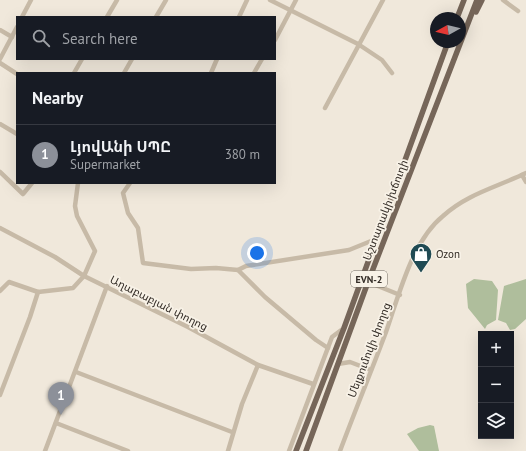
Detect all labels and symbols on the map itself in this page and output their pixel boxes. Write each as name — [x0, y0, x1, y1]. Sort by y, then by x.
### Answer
north arrow — [430, 12, 466, 48]
street label: Աշտարակի խճուղի — [359, 158, 411, 262]
shop icon: Ozon — [408, 241, 434, 274]
your location — [247, 243, 267, 263]
place label: Ozon — [436, 247, 460, 261]
road number: EVN-2 — [351, 271, 387, 287]
street label: Աղաբաբյան փողոց — [108, 272, 210, 334]
street label: Մելքումովի փողոց — [344, 300, 394, 400]
pin: 1 — [48, 382, 74, 415]

